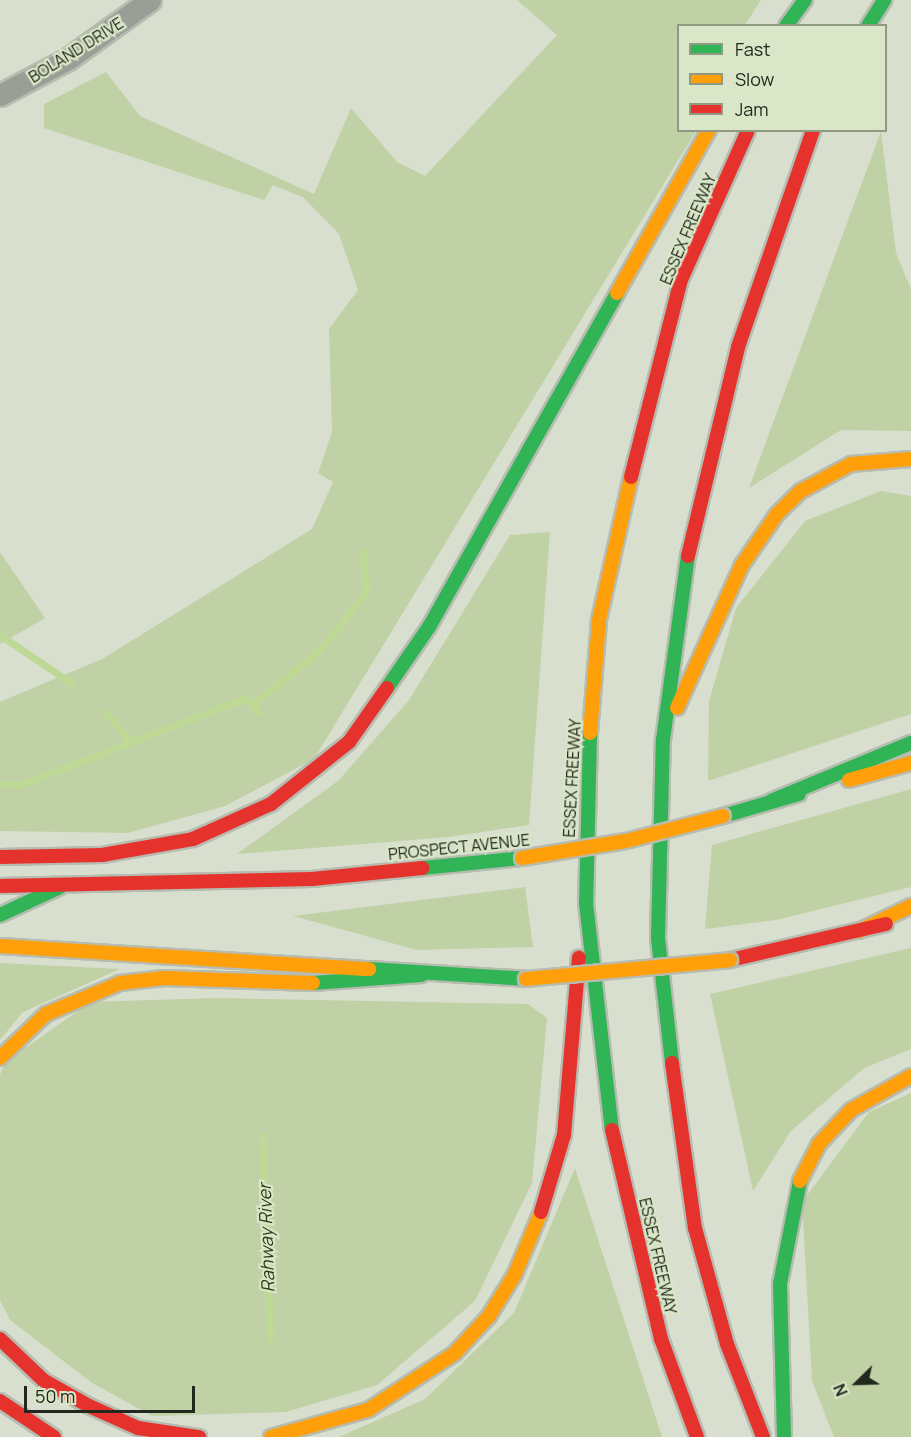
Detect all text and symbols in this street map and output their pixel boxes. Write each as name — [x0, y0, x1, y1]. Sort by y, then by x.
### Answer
street label: BOLAND DRIVE — [25, 13, 127, 87]
legend — [677, 24, 887, 132]
text: Fast — [735, 37, 770, 61]
text: Slow — [735, 67, 774, 91]
text: Jam — [735, 97, 769, 121]
street label: ESSEX FREEWAY — [656, 170, 720, 288]
street label: ESSEX FREEWAY — [559, 718, 585, 838]
street label: PROSPECT AVENUE — [387, 830, 531, 864]
water label: Rahway River — [253, 1183, 279, 1293]
street label: ESSEX FREEWAY — [635, 1196, 681, 1316]
north arrow — [827, 1353, 887, 1413]
scale bar — [27, 1374, 198, 1412]
text: N — [828, 1380, 853, 1400]
text: 50 m — [35, 1384, 75, 1408]

